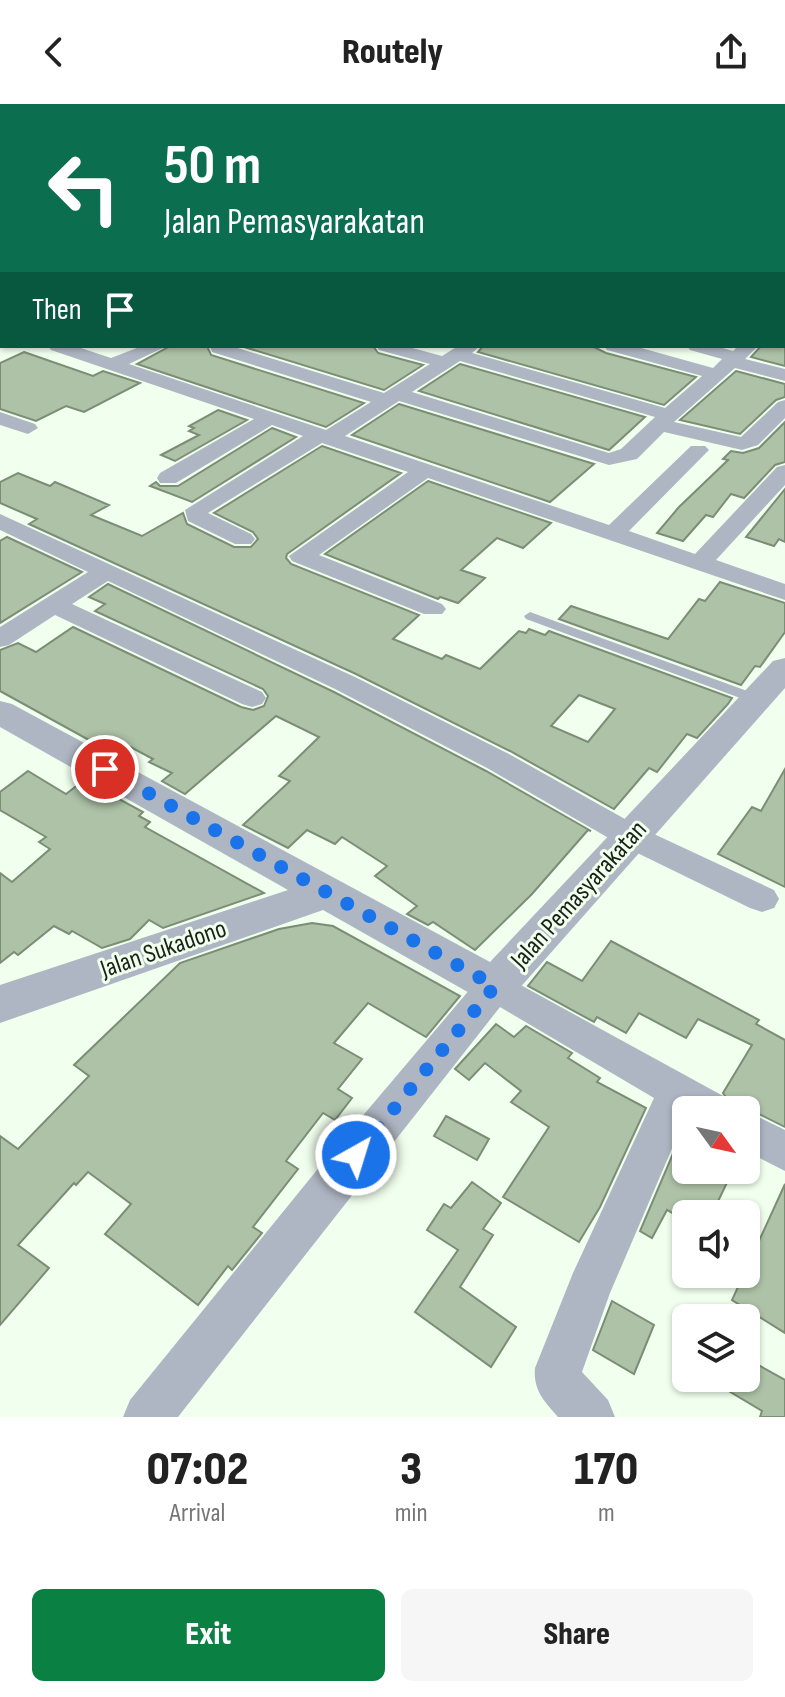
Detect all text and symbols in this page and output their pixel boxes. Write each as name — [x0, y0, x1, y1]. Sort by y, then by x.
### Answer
icon: back — [32, 30, 76, 74]
icon: share — [709, 30, 753, 74]
text: Routely — [342, 31, 443, 74]
text: 50 m — [164, 133, 261, 200]
icon: left — [32, 136, 136, 240]
text: Jalan Pemasyarakatan — [164, 201, 425, 244]
icon: arrive — [98, 288, 142, 332]
text: Then — [32, 292, 82, 328]
pin — [71, 735, 139, 803]
icon: arrive — [83, 747, 127, 791]
street label: Jalan Pemasyarakatan — [504, 815, 654, 976]
street label: Jalan Sukadono — [96, 913, 230, 986]
north arrow — [672, 1096, 760, 1184]
map controls — [672, 1096, 760, 1392]
position arrow — [314, 1113, 398, 1197]
button: sound — [672, 1200, 760, 1288]
button: layers — [672, 1304, 760, 1392]
text: 07:02 — [147, 1441, 248, 1498]
text: 3 — [400, 1441, 422, 1498]
text: 170 — [574, 1441, 638, 1498]
text: Arrival — [169, 1498, 225, 1529]
text: min — [395, 1498, 428, 1529]
text: m — [598, 1498, 615, 1529]
button: Exit — [32, 1589, 385, 1681]
button: Share — [401, 1589, 753, 1681]

